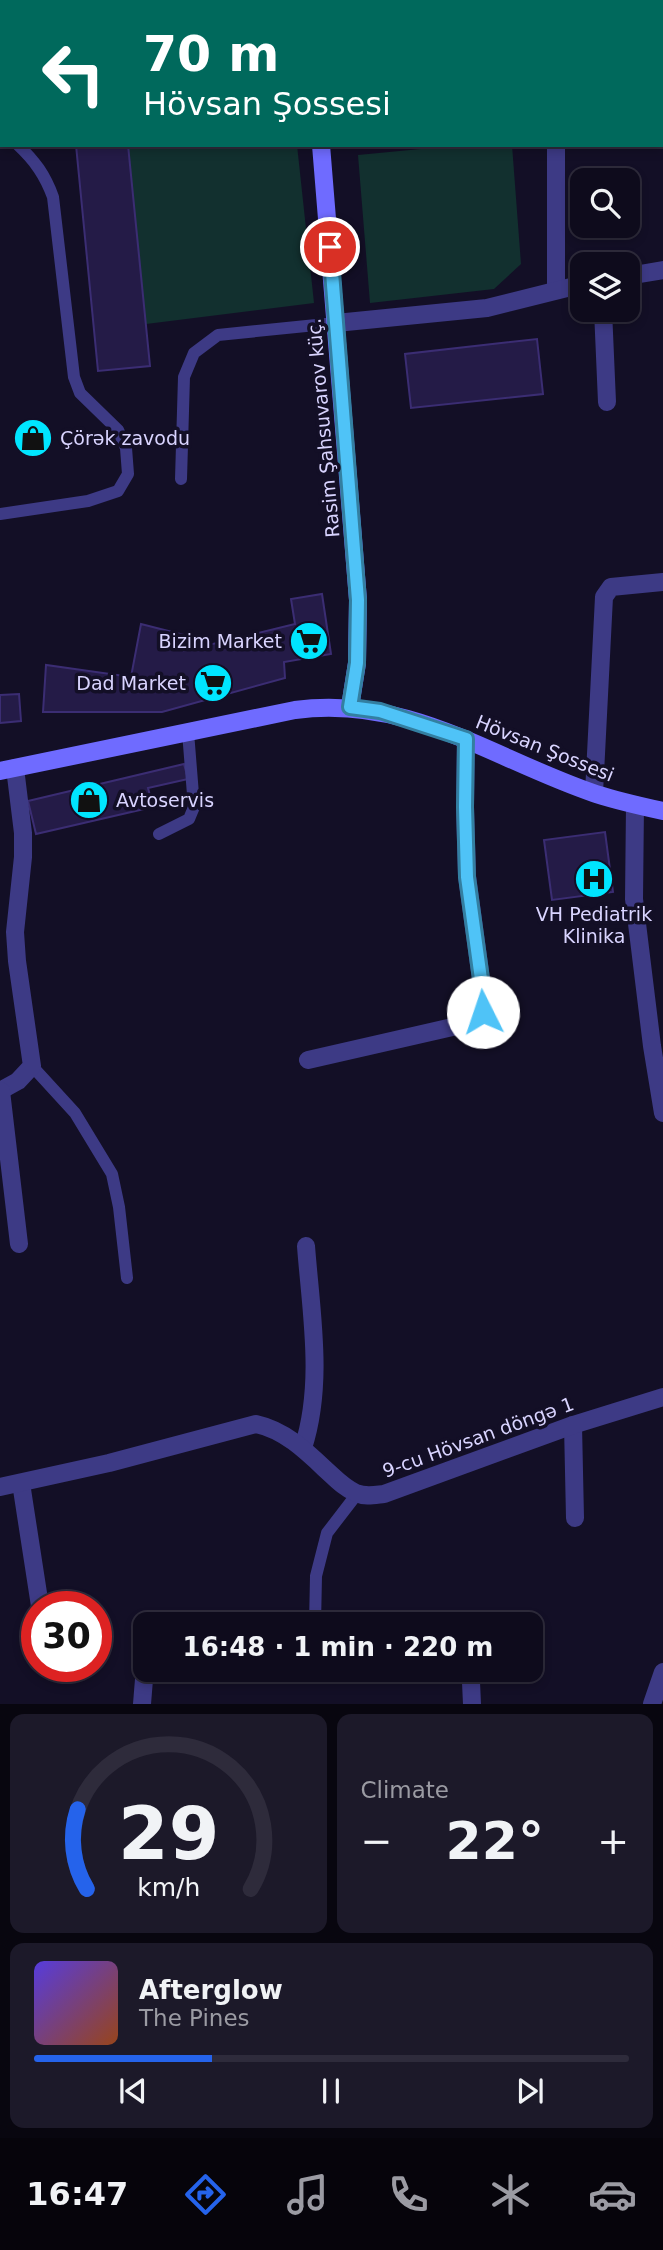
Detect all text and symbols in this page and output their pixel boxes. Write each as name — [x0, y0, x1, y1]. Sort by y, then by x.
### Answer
text: 70 m — [143, 26, 279, 83]
icon: left — [28, 28, 119, 119]
text: Hövsan Şossesi — [143, 85, 391, 123]
map controls — [570, 168, 640, 322]
button: search — [570, 168, 640, 238]
pin — [300, 217, 360, 277]
icon: arrive — [311, 228, 349, 266]
button: layers — [570, 252, 640, 322]
street label: Rasim Şahsuvarov küç. — [302, 317, 344, 539]
shop icon: Çörək zavodu — [12, 417, 54, 459]
place label: Çörək zavodu — [60, 427, 190, 449]
supermarket icon: Bizim Market — [288, 620, 330, 662]
place label: Bizim Market — [159, 630, 282, 652]
supermarket icon: Dad Market — [192, 662, 234, 704]
place label: Dad Market — [76, 672, 186, 694]
street label: Hövsan Şossesi — [473, 710, 617, 786]
shop icon: Avtoservis — [68, 779, 110, 821]
place label: Avtoservis — [116, 789, 214, 811]
hospital icon: VH Pediatrik Klinika — [573, 858, 615, 900]
place label: VH Pediatrik Klinika — [536, 903, 652, 947]
position arrow — [446, 975, 520, 1049]
street label: 9-cu Hövsan döngə 1 — [379, 1392, 577, 1482]
speed limit sign: 30 — [21, 1591, 112, 1682]
text: 16:48 · 1 min · 220 m — [183, 1632, 493, 1662]
text: Climate — [361, 1777, 449, 1803]
text: 29 — [118, 1792, 219, 1877]
text: 22° — [446, 1811, 544, 1871]
text: − — [361, 1819, 392, 1863]
text: + — [597, 1819, 629, 1863]
text: km/h — [137, 1873, 200, 1902]
text: Afterglow — [139, 1975, 283, 2005]
text: The Pines — [139, 2005, 250, 2031]
icon: previous — [114, 2072, 152, 2110]
icon: pause — [312, 2072, 350, 2110]
icon: next — [511, 2072, 549, 2110]
icon: directions — [181, 2170, 230, 2219]
icon: music — [283, 2170, 332, 2219]
icon: phone — [384, 2170, 433, 2219]
icon: climate — [486, 2170, 535, 2219]
icon: car — [588, 2170, 637, 2219]
text: 16:47 — [26, 2175, 128, 2213]

